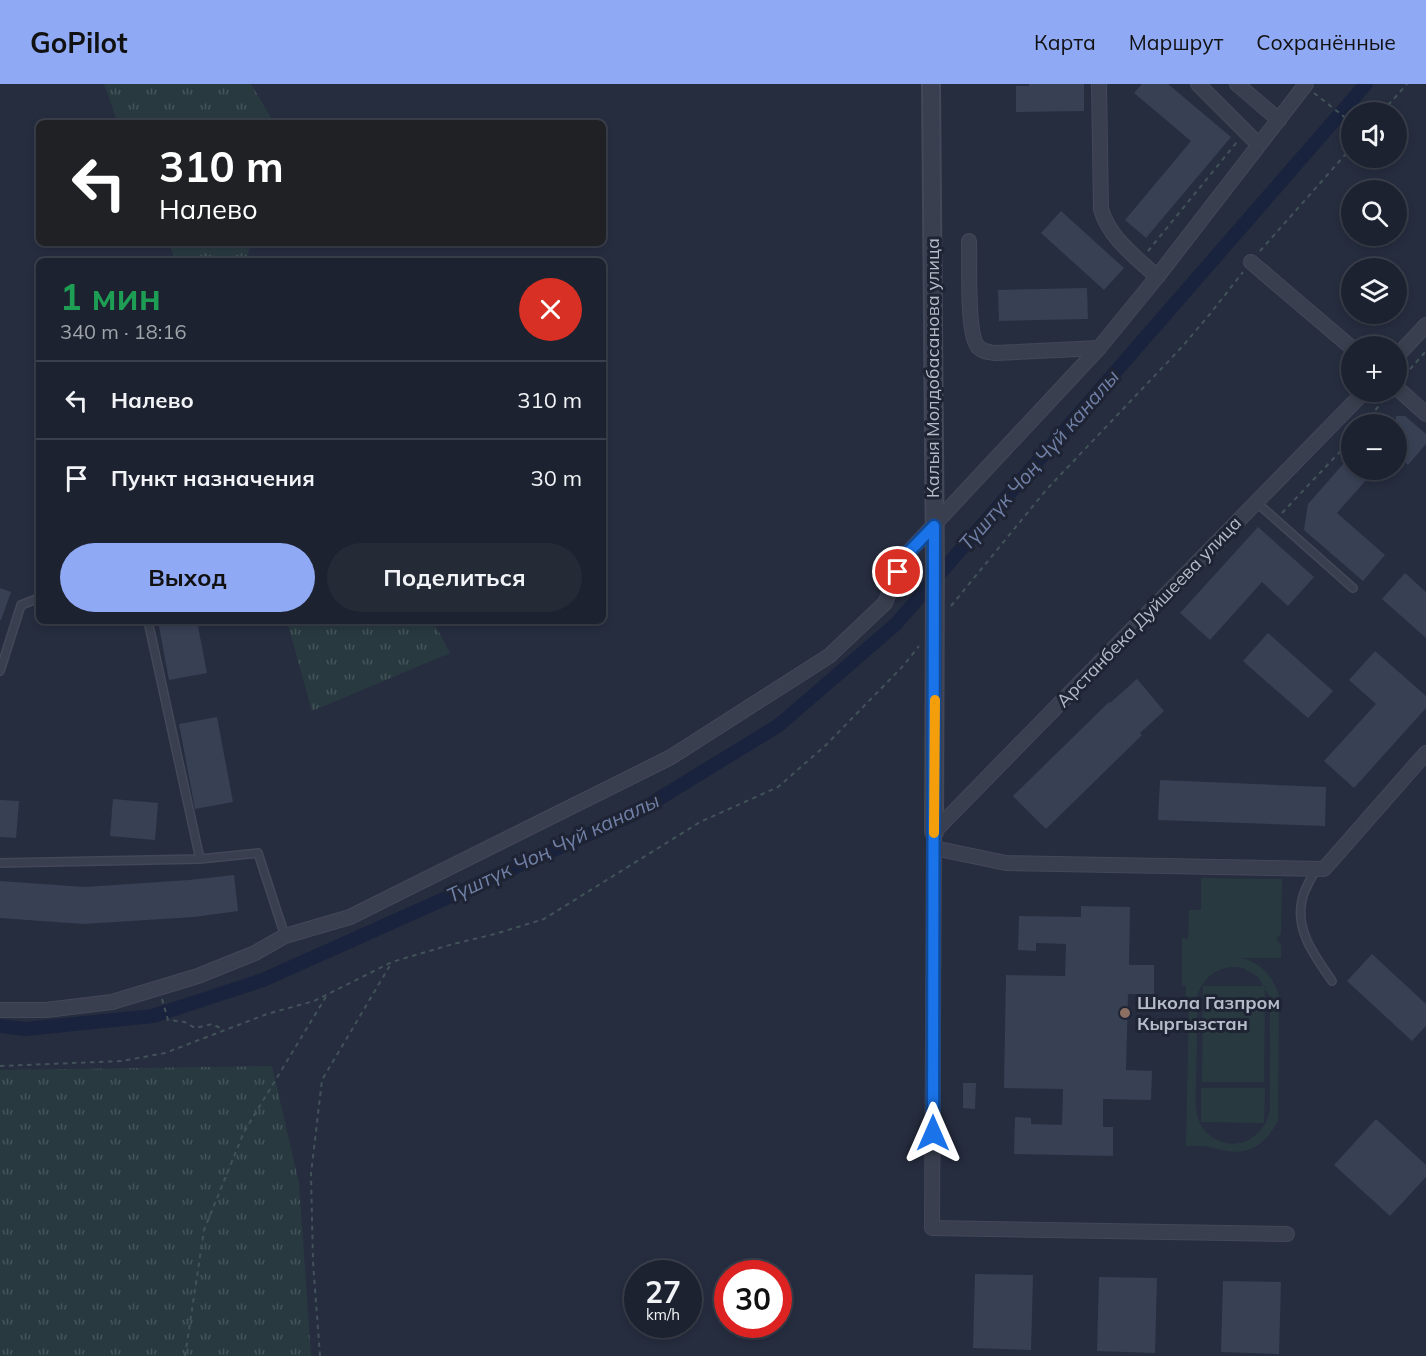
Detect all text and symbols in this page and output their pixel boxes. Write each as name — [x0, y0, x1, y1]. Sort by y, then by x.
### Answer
text: GoPilot — [30, 25, 128, 60]
text: Карта — [1034, 29, 1096, 55]
text: Маршрут — [1129, 29, 1223, 55]
text: Сохранённые — [1256, 29, 1396, 55]
map controls — [1341, 102, 1407, 480]
button: sound — [1341, 102, 1407, 168]
text: 310 m — [159, 140, 284, 193]
icon: left — [60, 144, 138, 222]
button: search — [1341, 180, 1407, 246]
text: Налево — [159, 192, 258, 226]
street label: Калыя Молдобасанова улица — [921, 238, 944, 498]
button: layers — [1341, 258, 1407, 324]
text: 1 мин — [60, 274, 161, 319]
button: close — [519, 278, 582, 341]
text: 340 m · 18:16 — [60, 319, 186, 344]
button: + — [1341, 336, 1407, 402]
water label: Түштүк Чоң Чүй каналы — [953, 364, 1124, 555]
icon: left — [60, 384, 93, 417]
text: Налево — [111, 386, 194, 414]
text: 310 m — [517, 386, 582, 414]
button: − — [1341, 414, 1407, 480]
icon: arrive — [60, 462, 93, 495]
text: Пункт назначения — [111, 464, 315, 492]
text: 30 m — [531, 464, 582, 492]
street label: Арстанбека Дуйшеева улица — [1051, 511, 1246, 712]
button: Выход — [60, 543, 315, 612]
button: Поделиться — [327, 543, 582, 612]
pin — [872, 546, 923, 597]
icon: arrive — [881, 555, 914, 588]
water label: Түштүк Чоң Чүй каналы — [443, 787, 663, 908]
place label: Школа Газпром Кыргызстан — [1137, 991, 1280, 1035]
marker: Школа Газпром Кыргызстан — [1118, 1006, 1132, 1020]
position arrow — [901, 1101, 965, 1165]
speed limit sign: 30 — [714, 1260, 792, 1338]
text: 27 — [645, 1273, 681, 1311]
text: km/h — [646, 1305, 680, 1324]

